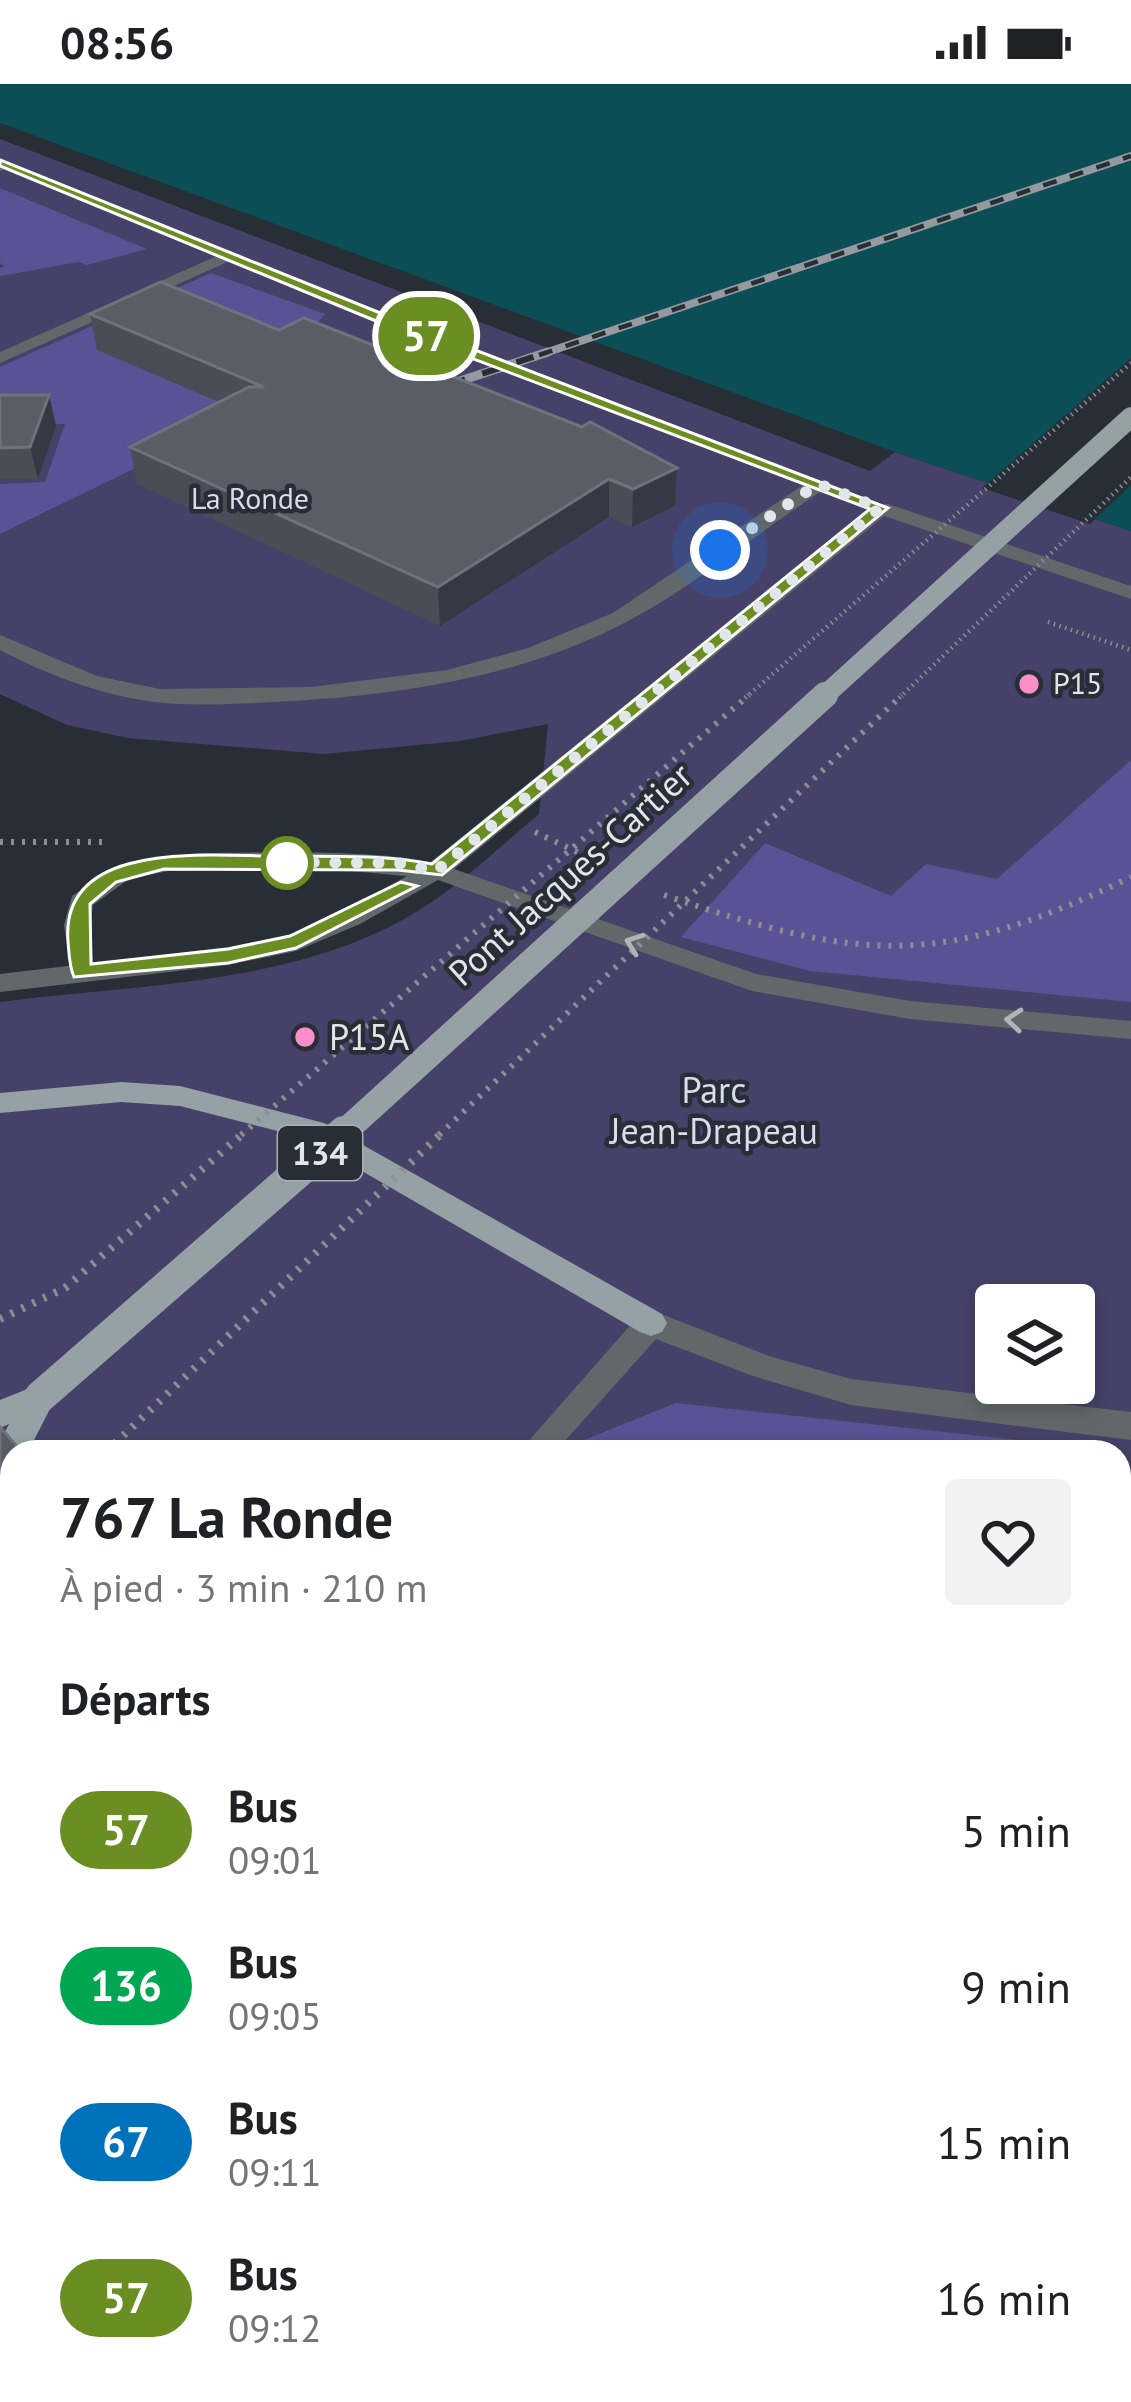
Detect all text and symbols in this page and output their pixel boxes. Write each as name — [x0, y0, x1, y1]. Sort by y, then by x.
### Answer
text: 08:56 — [60, 13, 174, 71]
line badge: 57 — [372, 297, 480, 375]
text: 57 — [402, 308, 450, 363]
park label: La Ronde — [191, 478, 309, 517]
your location — [690, 520, 750, 580]
place label: P15 — [1053, 663, 1102, 702]
marker: P15 — [1016, 671, 1042, 697]
street label: Pont Jacques-Cartier — [438, 752, 701, 995]
unlabelled marker — [262, 838, 312, 888]
one-way arrow — [624, 933, 645, 957]
one-way arrow — [1005, 1007, 1024, 1033]
place label: P15A — [329, 1013, 409, 1060]
marker: P15A — [292, 1024, 318, 1050]
park label: Parc Jean-Drapeau — [608, 1066, 818, 1154]
road number: 134 — [278, 1126, 362, 1180]
map controls — [975, 1284, 1095, 1404]
button: layers — [975, 1284, 1095, 1404]
button: heart — [945, 1479, 1071, 1605]
text: 767 La Ronde — [60, 1480, 393, 1554]
text: À pied · 3 min · 210 m — [60, 1562, 427, 1613]
text: Départs — [60, 1669, 210, 1727]
text: Bus — [228, 1776, 298, 1834]
text: 5 min — [961, 1801, 1071, 1859]
text: 57 — [102, 1802, 150, 1857]
text: 09:01 — [228, 1834, 322, 1885]
text: Bus — [228, 1932, 298, 1990]
text: 9 min — [961, 1957, 1071, 2015]
text: 136 — [90, 1958, 162, 2013]
text: 09:05 — [228, 1990, 322, 2041]
text: Bus — [228, 2088, 298, 2146]
text: 15 min — [937, 2113, 1071, 2171]
text: 67 — [102, 2114, 150, 2169]
text: 09:11 — [228, 2146, 322, 2197]
text: Bus — [228, 2244, 298, 2302]
text: 16 min — [937, 2269, 1071, 2327]
text: 57 — [102, 2270, 150, 2325]
text: 09:12 — [228, 2302, 322, 2353]

